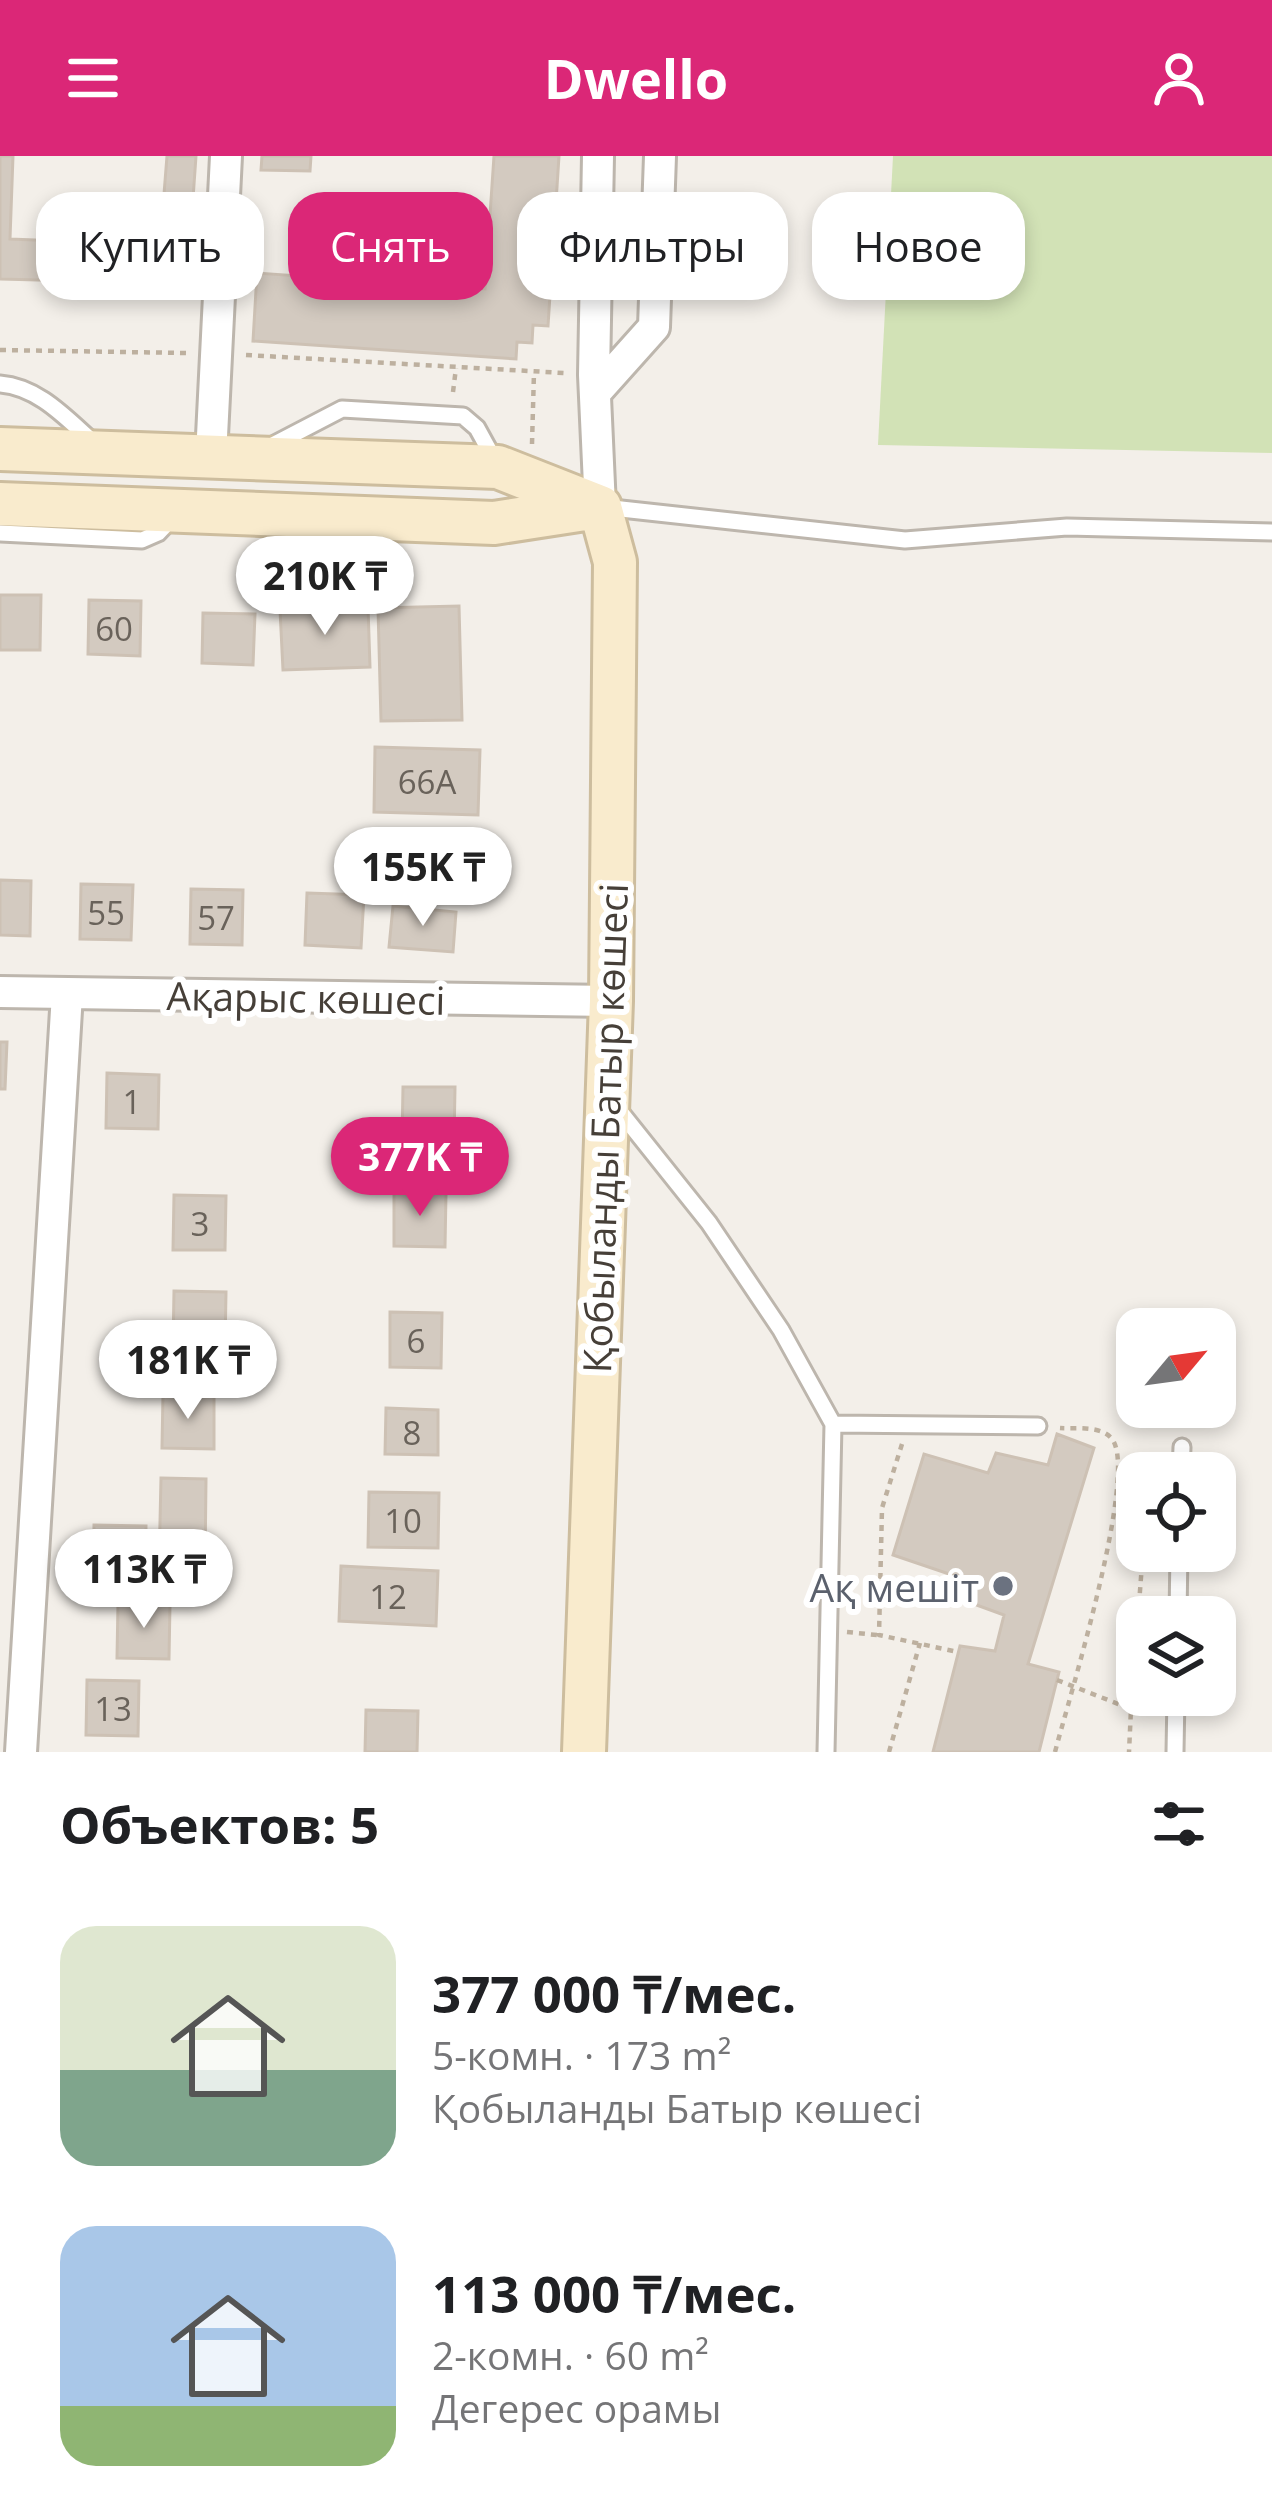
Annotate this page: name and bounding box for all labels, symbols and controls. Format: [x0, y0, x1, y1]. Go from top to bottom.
text: Dwello [544, 41, 728, 115]
icon: menu [60, 45, 126, 111]
icon: person [1146, 45, 1212, 111]
chip: Купить [36, 192, 264, 300]
chip: Снять [288, 192, 493, 300]
chip: Фильтры [517, 192, 788, 300]
chip: Новое [812, 192, 1025, 300]
pin: 210K ₸ [227, 536, 423, 638]
text: 210K ₸ [263, 548, 387, 601]
house number: 60 [95, 606, 133, 651]
house number: 66А [398, 759, 456, 804]
pin: 155K ₸ [325, 827, 521, 929]
text: 155K ₸ [361, 839, 485, 892]
street label: Қобыланды Батыр көшесі [569, 882, 639, 1374]
house number: 55 [87, 890, 125, 935]
house number: 57 [197, 895, 235, 940]
street label: Ақарыс көшесі [166, 968, 446, 1026]
house number: 1 [123, 1079, 141, 1124]
pin: 377K ₸ [322, 1117, 518, 1219]
text: 377K ₸ [358, 1129, 482, 1182]
house number: 3 [191, 1201, 209, 1246]
north arrow [1116, 1308, 1236, 1428]
map controls [1116, 1308, 1236, 1716]
house number: 6 [407, 1318, 425, 1363]
pin: 181K ₸ [90, 1320, 286, 1422]
text: 181K ₸ [126, 1332, 250, 1385]
house number: 8 [403, 1410, 421, 1455]
button: locate [1116, 1452, 1236, 1572]
house number: 10 [384, 1498, 422, 1543]
pin: 113K ₸ [46, 1529, 242, 1631]
text: 113K ₸ [82, 1541, 206, 1594]
place label: Ақ мешіт [810, 1560, 979, 1613]
marker: Ақ мешіт [990, 1573, 1016, 1599]
house number: 12 [369, 1574, 407, 1619]
button: layers [1116, 1596, 1236, 1716]
house number: 13 [94, 1686, 132, 1731]
text: Объектов: 5 [60, 1789, 379, 1859]
icon: filters [1146, 1791, 1212, 1857]
text: 377 000 ₸/мес. [432, 1958, 796, 2028]
icon: home [156, 1974, 300, 2118]
text: 5-комн. · 173 m² [432, 2028, 731, 2081]
text: Қобыланды Батыр көшесі [432, 2081, 922, 2134]
text: 113 000 ₸/мес. [432, 2258, 796, 2328]
icon: home [156, 2274, 300, 2418]
text: 2-комн. · 60 m² [432, 2328, 709, 2381]
text: Дегерес орамы [432, 2381, 721, 2434]

